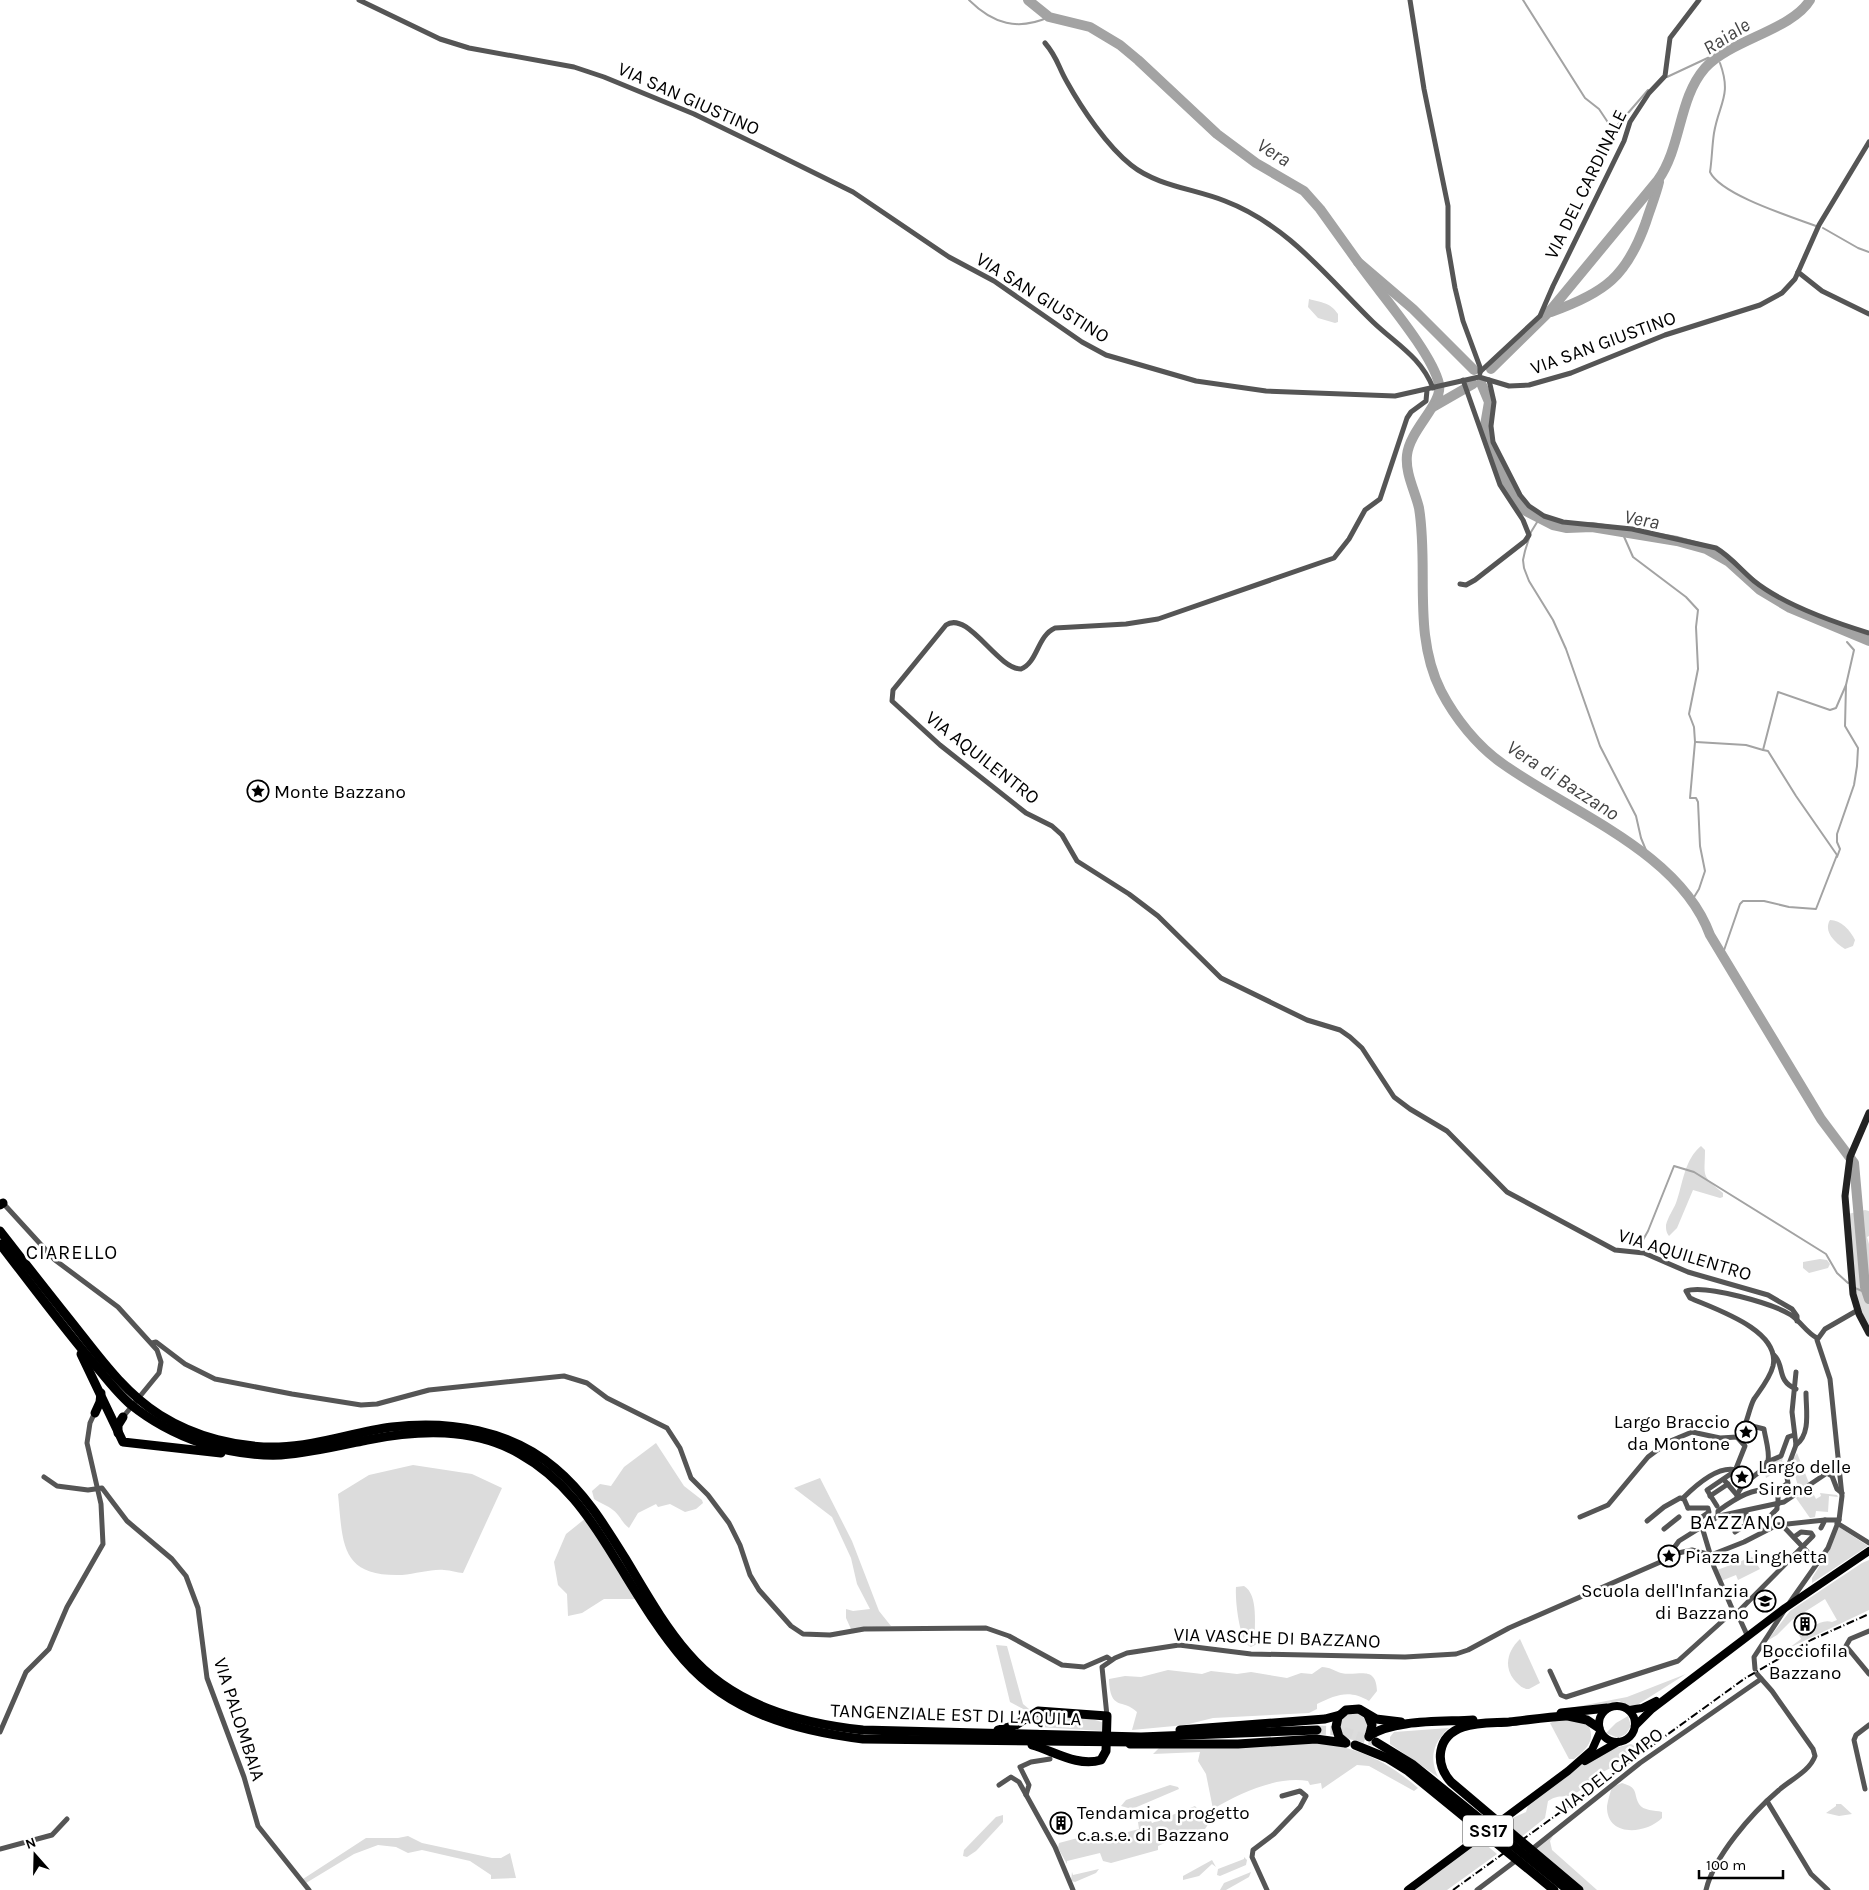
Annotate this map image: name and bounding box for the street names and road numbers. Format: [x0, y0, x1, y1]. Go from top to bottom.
street label: VIA SAN GIUSTINO [614, 58, 763, 140]
street label: VIA DEL CARDINALE [1540, 106, 1632, 263]
street label: VIA SAN GIUSTINO [972, 248, 1113, 348]
street label: VIA SAN GIUSTINO [1528, 306, 1679, 379]
street label: VIA AQUILENTRO [921, 707, 1044, 809]
street label: VIA AQUILENTRO [1615, 1224, 1754, 1286]
street label: VIA VASCHE DI BAZZANO [1173, 1623, 1381, 1653]
street label: VIA PALOMBAIA [209, 1655, 269, 1784]
street label: TANGENZIALE EST DI L'AQUILA [830, 1700, 1082, 1730]
street label: VIA DEL CAMPO [1552, 1723, 1667, 1820]
road number: SS17 [1463, 1815, 1513, 1846]

